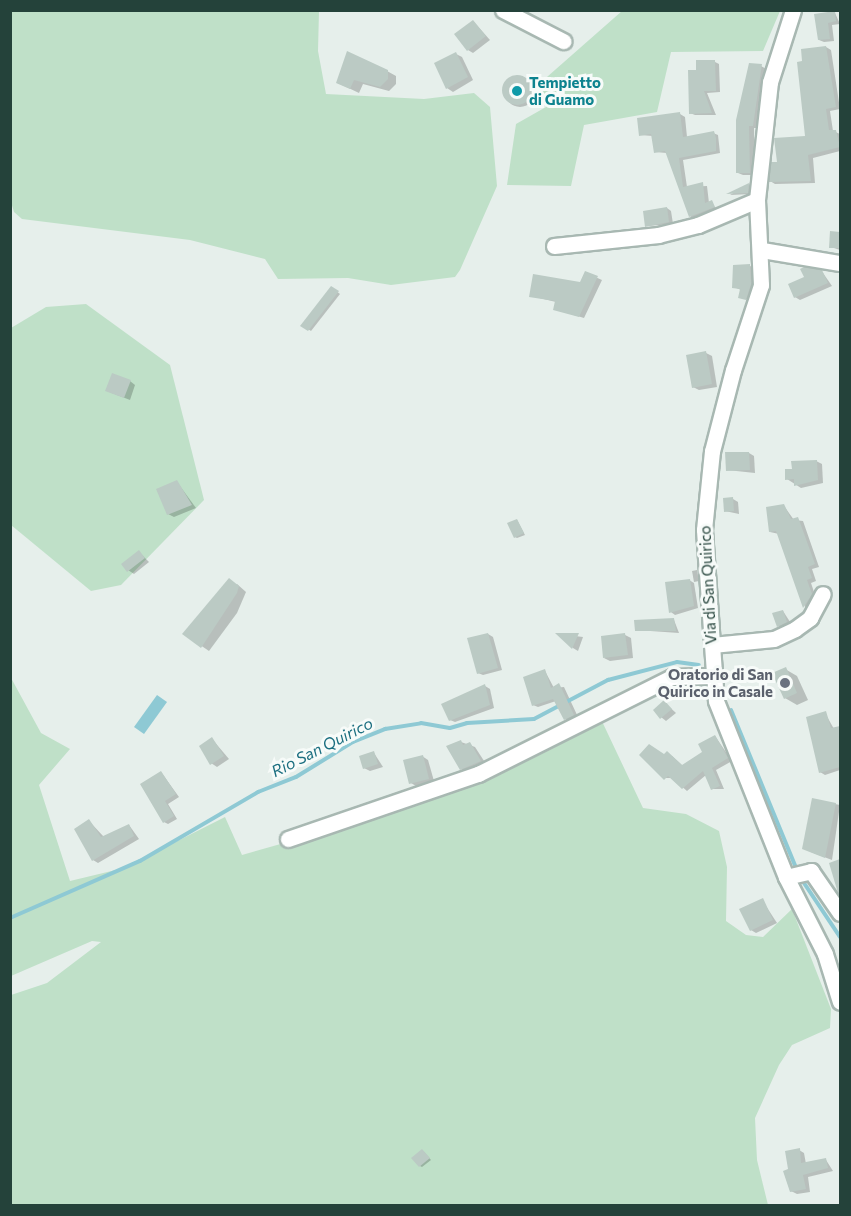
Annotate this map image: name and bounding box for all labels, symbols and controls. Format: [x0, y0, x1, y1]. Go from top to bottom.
place label: Tempietto di Guamo [529, 73, 601, 108]
marker: Tempietto di Guamo [510, 84, 524, 98]
street label: Via di San Quirico [696, 525, 720, 645]
place label: Oratorio di San Quirico in Casale [658, 665, 773, 700]
marker: Oratorio di San Quirico in Casale [778, 676, 792, 690]
water label: Rio San Quirico [268, 713, 376, 781]

